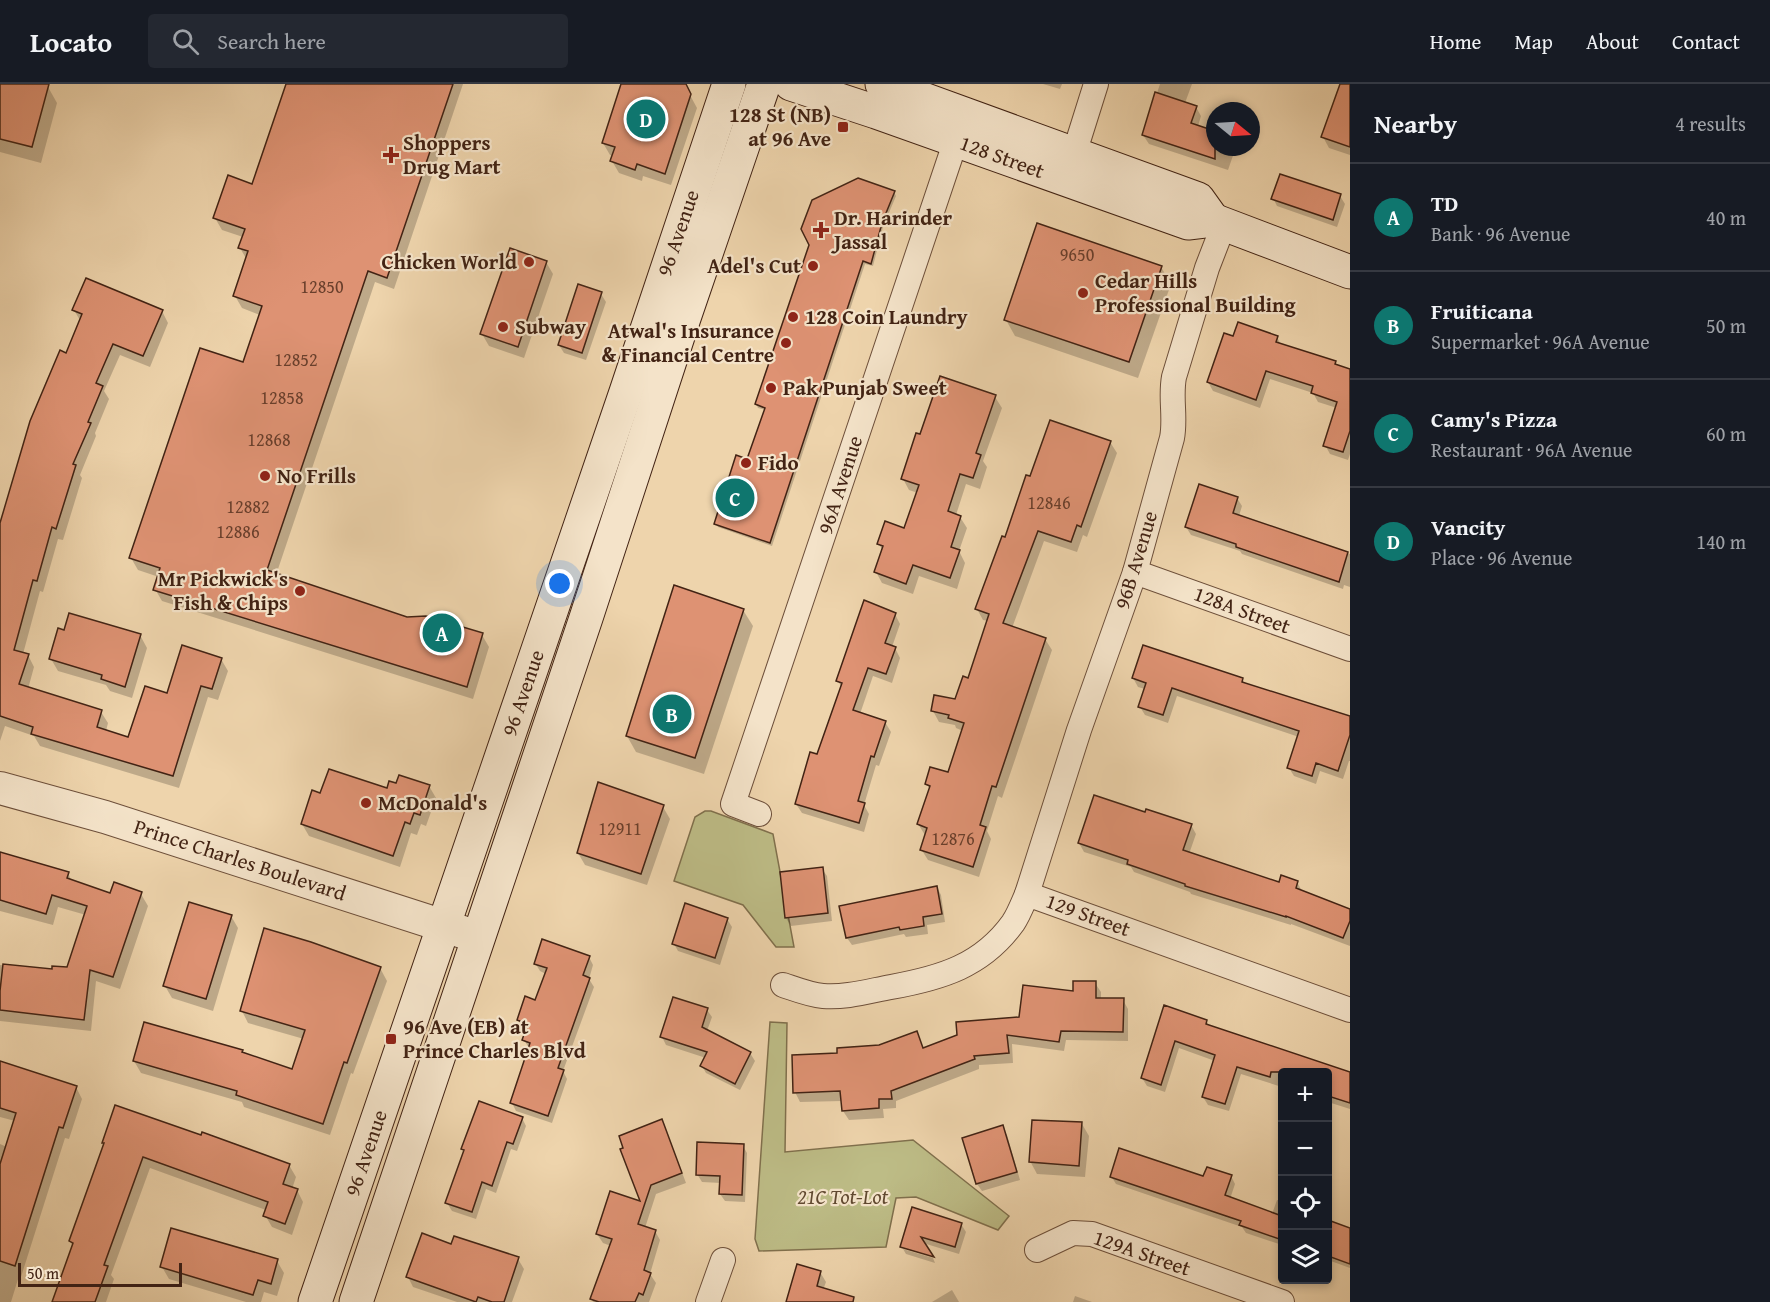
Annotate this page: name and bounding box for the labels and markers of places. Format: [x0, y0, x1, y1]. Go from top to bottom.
pin: D [626, 96, 666, 141]
place label: 128 St (NB) at 96 Ave [729, 99, 831, 154]
marker: 128 St (NB) at 96 Ave [836, 120, 850, 134]
place label: Shoppers Drug Mart [403, 127, 501, 182]
marker: Shoppers Drug Mart [384, 148, 398, 162]
place label: Dr. Harinder Jassal [831, 202, 953, 257]
marker: Dr. Harinder Jassal [812, 221, 830, 239]
place label: Chicken World [382, 246, 517, 277]
place label: Adel's Cut [707, 250, 801, 281]
marker: Chicken World [522, 255, 536, 269]
marker: Adel's Cut [806, 259, 820, 273]
place label: Cedar Hills Professional Building [1095, 265, 1296, 320]
marker: Cedar Hills Professional Building [1076, 286, 1090, 300]
place label: 128 Coin Laundry [805, 301, 968, 332]
marker: 128 Coin Laundry [786, 310, 800, 324]
place label: Subway [515, 311, 586, 342]
place label: Atwal's Insurance & Financial Centre [601, 315, 774, 370]
marker: Subway [496, 320, 510, 334]
marker: Atwal's Insurance & Financial Centre [779, 336, 793, 350]
place label: Pak Punjab Sweet [783, 372, 947, 403]
marker: Pak Punjab Sweet [764, 381, 778, 395]
place label: Fido [758, 447, 799, 478]
marker: Fido [739, 456, 753, 470]
place label: No Frills [277, 460, 356, 491]
marker: No Frills [258, 469, 272, 483]
pin: C [716, 476, 754, 520]
place label: Mr Pickwick's Fish & Chips [158, 563, 288, 618]
marker: Mr Pickwick's Fish & Chips [293, 584, 307, 598]
pin: A [422, 610, 462, 656]
pin: B [652, 692, 692, 736]
place label: McDonald's [378, 787, 487, 818]
marker: McDonald's [359, 796, 373, 810]
place label: 96 Ave (EB) at Prince Charles Blvd [403, 1011, 586, 1066]
marker: 96 Ave (EB) at Prince Charles Blvd [384, 1032, 398, 1046]

